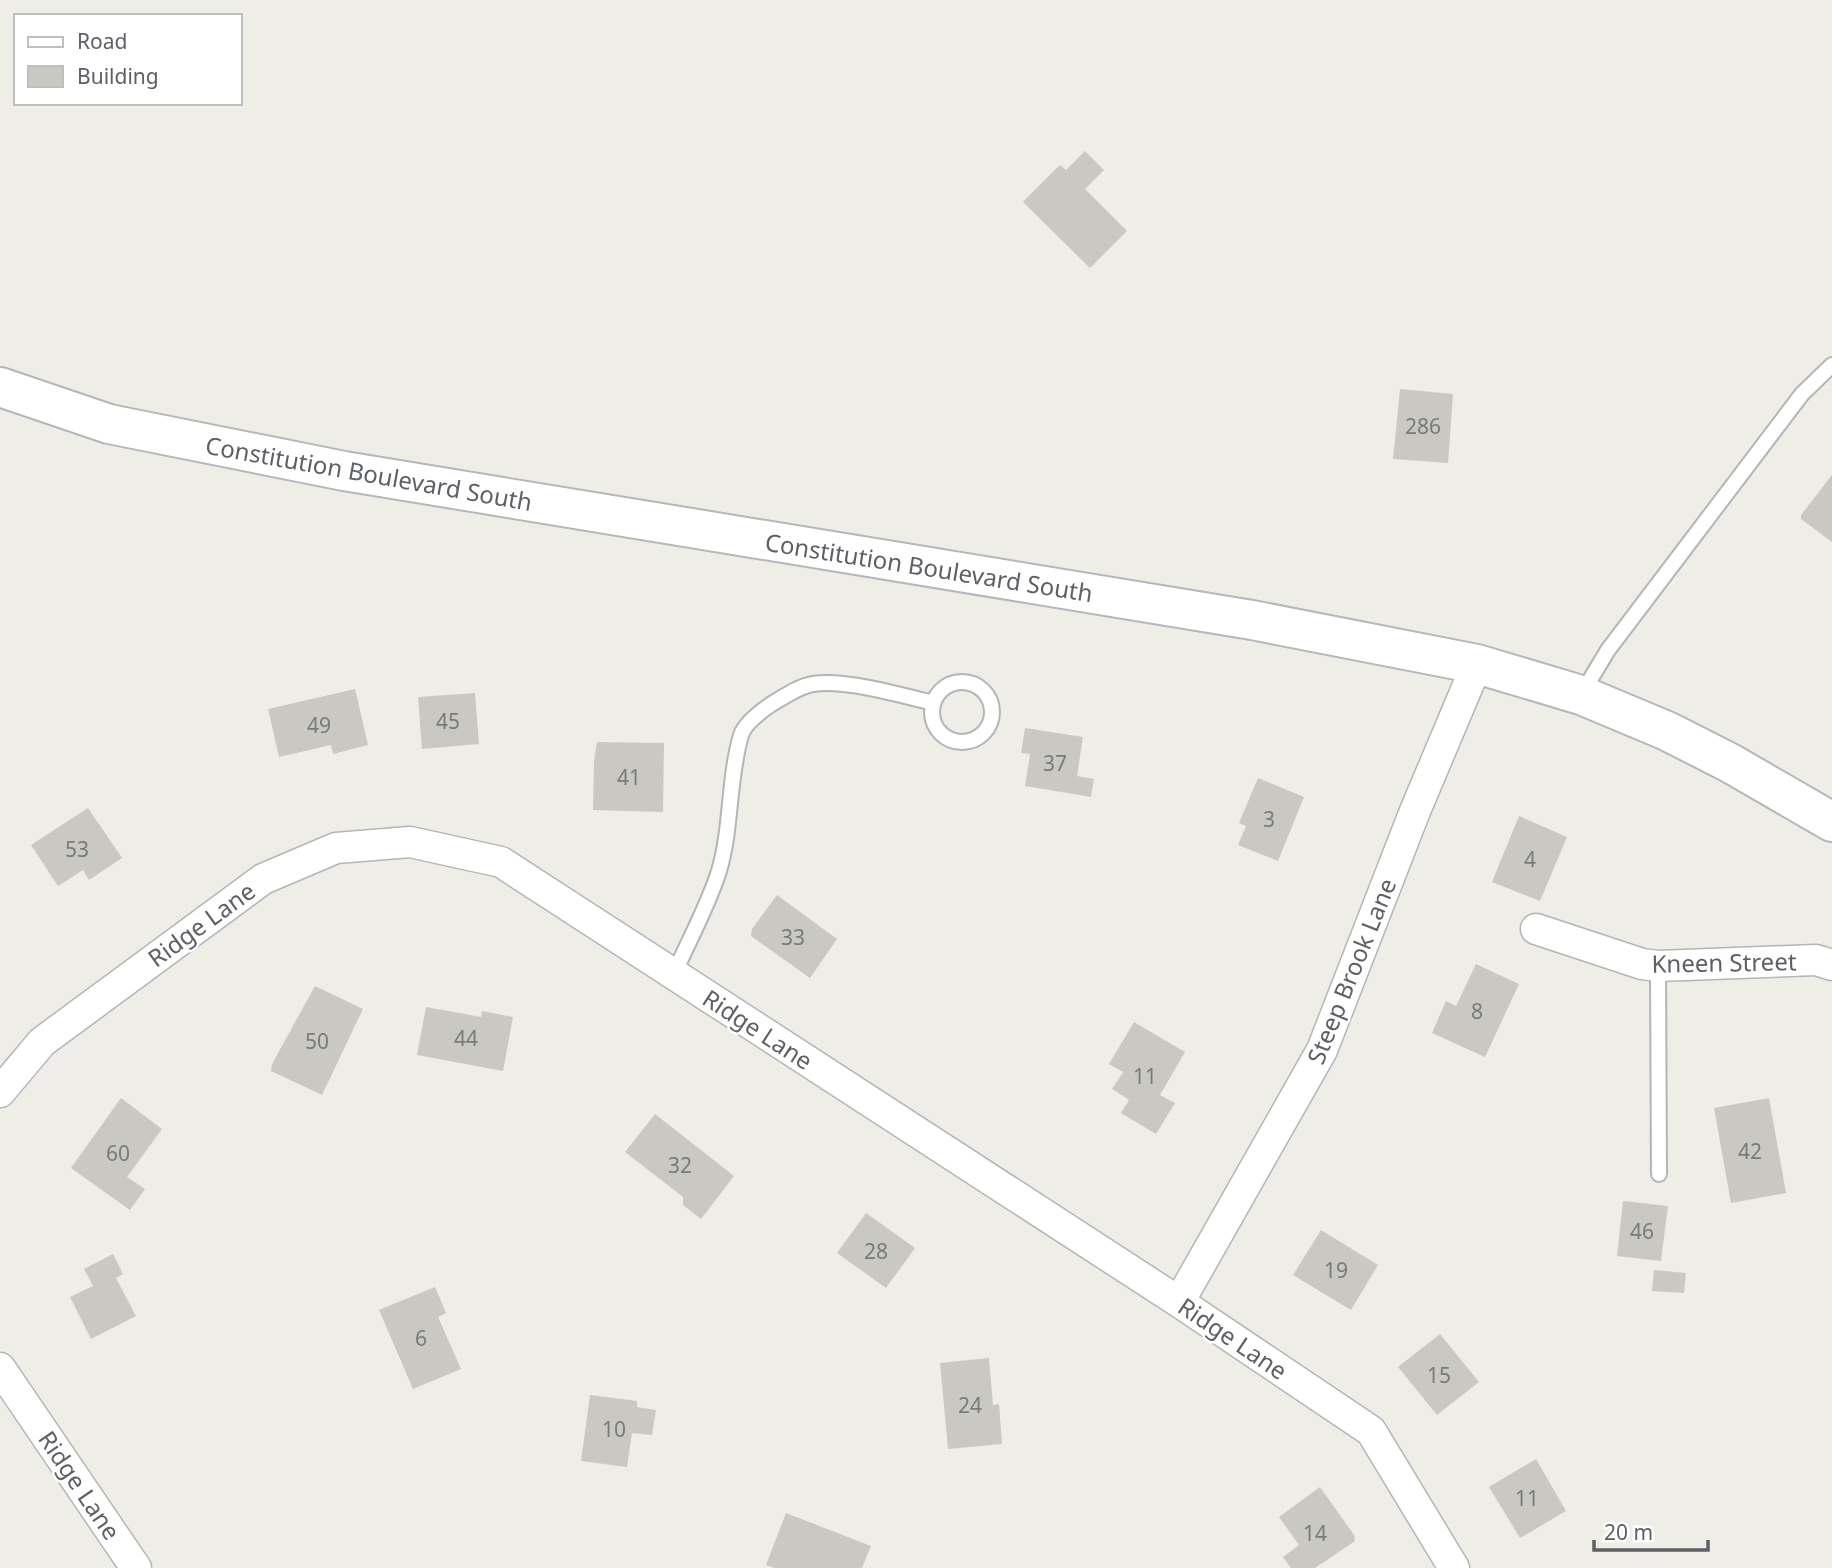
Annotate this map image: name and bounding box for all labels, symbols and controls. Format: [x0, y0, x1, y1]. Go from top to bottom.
legend [14, 14, 242, 105]
text: Road [77, 27, 127, 55]
text: Building [77, 62, 159, 90]
house number: 286 [1405, 412, 1441, 440]
street label: Constitution Boulevard South [203, 428, 535, 518]
street label: Constitution Boulevard South [763, 525, 1095, 609]
house number: 45 [436, 707, 460, 735]
house number: 49 [307, 711, 331, 739]
house number: 37 [1043, 749, 1067, 777]
house number: 41 [617, 763, 641, 791]
house number: 3 [1263, 805, 1275, 833]
house number: 53 [65, 835, 89, 863]
house number: 4 [1524, 845, 1536, 873]
street label: Steep Brook Lane [1299, 873, 1403, 1069]
street label: Ridge Lane [141, 874, 261, 974]
house number: 33 [781, 923, 805, 951]
street label: Kneen Street [1651, 944, 1797, 980]
street label: Ridge Lane [697, 981, 819, 1077]
house number: 8 [1471, 997, 1483, 1025]
house number: 44 [454, 1024, 478, 1052]
house number: 50 [305, 1027, 329, 1055]
house number: 11 [1133, 1062, 1157, 1090]
house number: 42 [1738, 1137, 1762, 1165]
house number: 60 [106, 1139, 130, 1167]
house number: 32 [668, 1151, 692, 1179]
house number: 46 [1630, 1217, 1654, 1245]
house number: 28 [864, 1237, 888, 1265]
house number: 19 [1324, 1256, 1348, 1284]
street label: Ridge Lane [1172, 1289, 1294, 1387]
house number: 6 [415, 1324, 427, 1352]
house number: 15 [1427, 1361, 1451, 1389]
house number: 24 [958, 1391, 982, 1419]
house number: 10 [602, 1415, 626, 1443]
street label: Ridge Lane [31, 1424, 129, 1546]
house number: 11 [1515, 1484, 1539, 1512]
scale bar [1594, 1508, 1708, 1552]
text: 20 m [1604, 1518, 1653, 1546]
house number: 14 [1303, 1519, 1327, 1547]

